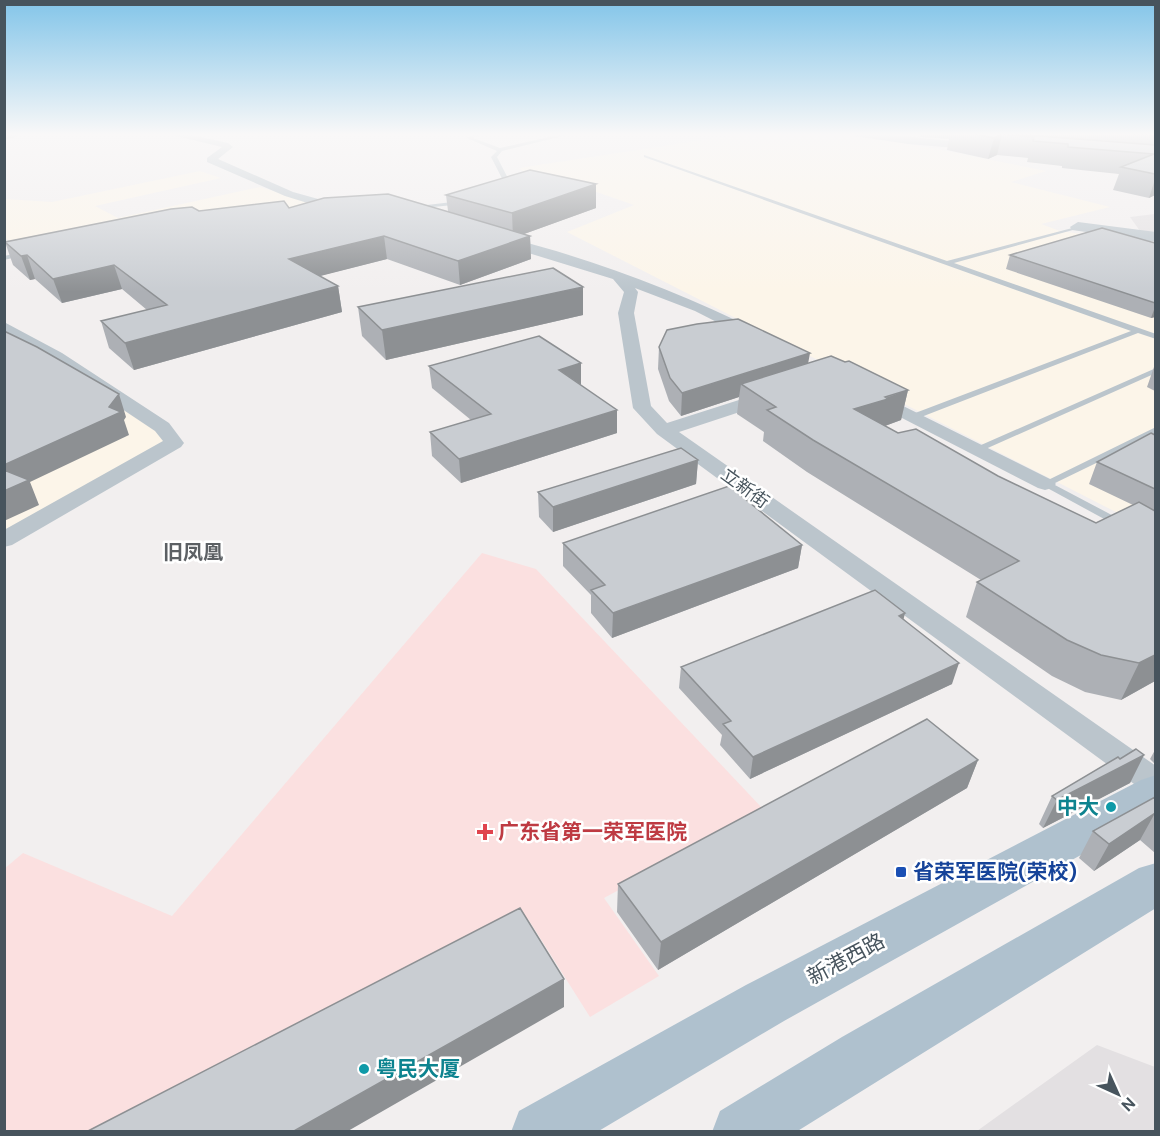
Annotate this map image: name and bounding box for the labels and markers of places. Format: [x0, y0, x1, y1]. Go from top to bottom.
place label: 中大 [1057, 793, 1099, 821]
marker: 中大 [1104, 800, 1118, 814]
place label: 广东省第一荣军医院 [498, 818, 687, 846]
marker: 广东省第一荣军医院 [476, 823, 494, 841]
place label: 省荣军医院(荣校) [913, 858, 1077, 886]
marker: 省荣军医院(荣校) [894, 865, 908, 879]
place label: 粤民大厦 [376, 1055, 460, 1083]
marker: 粤民大厦 [357, 1062, 371, 1076]

